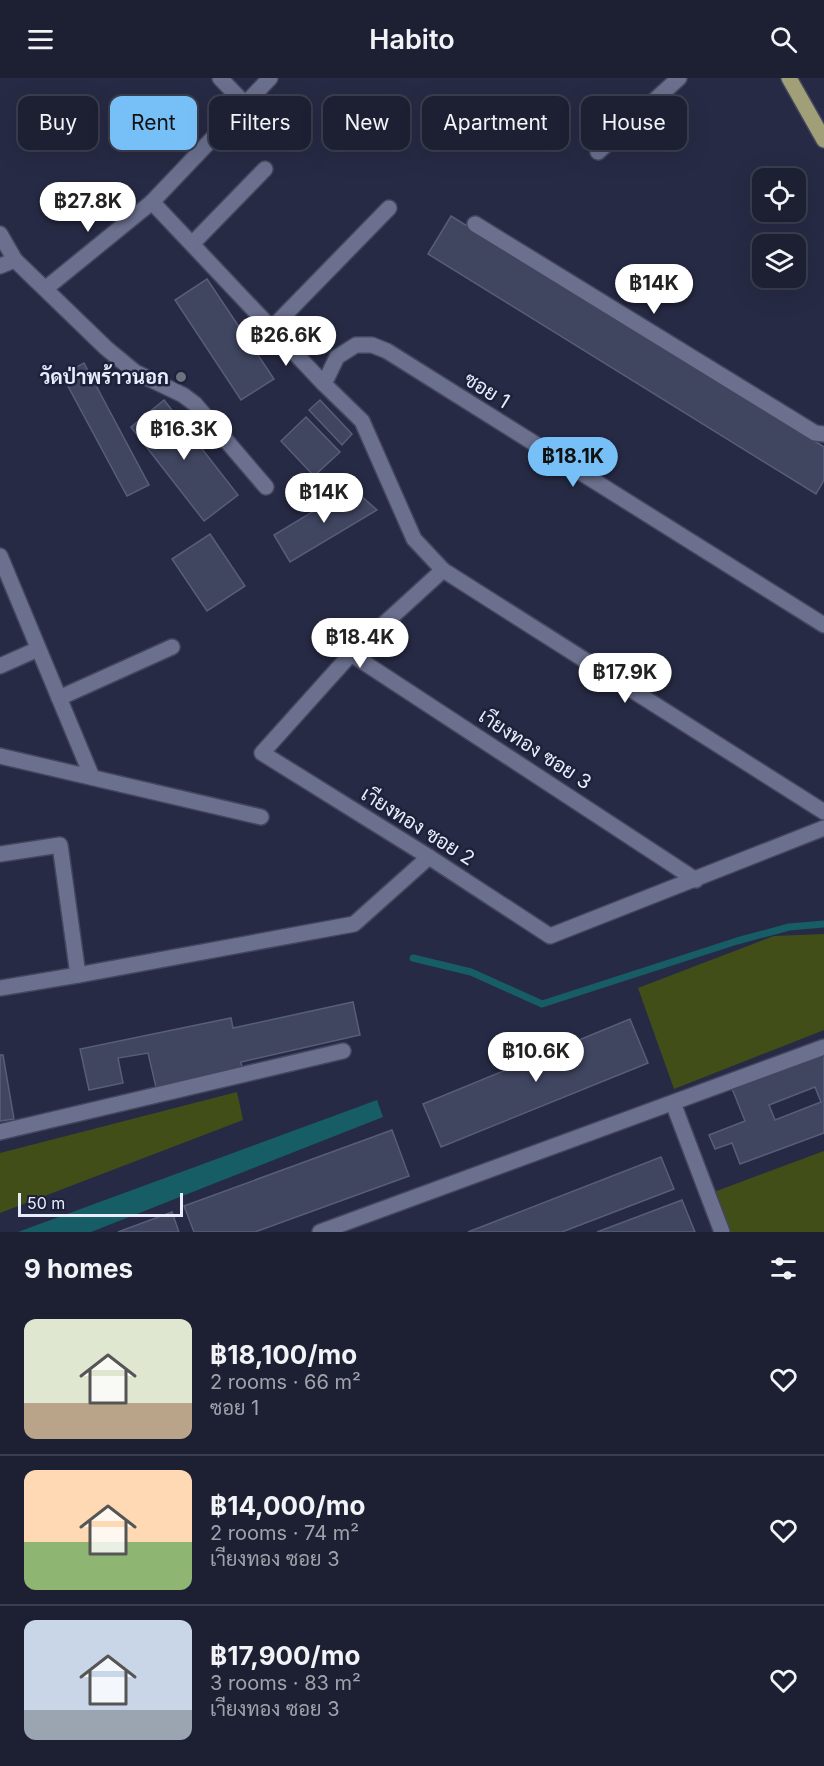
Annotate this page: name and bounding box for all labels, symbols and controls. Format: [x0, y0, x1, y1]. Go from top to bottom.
icon: menu [24, 23, 57, 56]
text: Habito [369, 23, 455, 56]
icon: search [767, 23, 800, 56]
chip: Buy [18, 96, 98, 150]
chip: Rent [110, 96, 197, 150]
chip: Filters [209, 96, 311, 150]
chip: New [323, 96, 410, 150]
chip: Apartment [422, 96, 569, 150]
chip: House [581, 96, 687, 150]
map controls [752, 168, 806, 288]
button: locate [752, 168, 806, 222]
pin: ฿27.8K [39, 182, 137, 233]
text: ฿27.8K [54, 189, 122, 213]
button: layers [752, 234, 806, 288]
pin: ฿14K [618, 264, 690, 315]
text: ฿14K [629, 271, 679, 295]
pin: ฿26.6K [237, 316, 335, 367]
text: ฿26.6K [250, 323, 322, 347]
place label: วัดป่าพร้าวนอก [40, 364, 169, 389]
street label: ซอย 1 [460, 367, 514, 413]
marker: วัดป่าพร้าวนอก [174, 370, 188, 384]
pin: ฿16.3K [135, 410, 233, 461]
text: ฿16.3K [150, 417, 218, 441]
pin: ฿18.1K [524, 437, 622, 488]
text: ฿18.1K [542, 444, 604, 468]
pin: ฿14K [288, 473, 360, 524]
text: ฿14K [299, 480, 349, 504]
pin: ฿18.4K [311, 618, 409, 669]
text: ฿18.4K [325, 625, 395, 649]
pin: ฿17.9K [576, 653, 674, 704]
text: ฿17.9K [593, 660, 657, 684]
street label: เาียงทอง ซอย 3 [474, 703, 596, 794]
street label: เาียงทอง ซอย 2 [357, 781, 480, 870]
pin: ฿10.6K [487, 1032, 585, 1083]
text: ฿10.6K [502, 1039, 570, 1063]
scale bar [18, 1190, 183, 1218]
text: 50 m [27, 1193, 65, 1213]
icon: filters [767, 1252, 800, 1285]
text: 9 homes [24, 1253, 133, 1284]
text: ฿18,100/mo [210, 1339, 357, 1370]
icon: home [72, 1343, 144, 1415]
icon: heart [767, 1363, 800, 1396]
text: 2 rooms · 66 m² [210, 1370, 361, 1394]
text: ซอย 1 [210, 1396, 259, 1420]
text: ฿14,000/mo [210, 1490, 365, 1521]
icon: home [72, 1494, 144, 1566]
icon: heart [767, 1514, 800, 1547]
text: 2 rooms · 74 m² [210, 1521, 359, 1545]
text: เาียงทอง ซอย 3 [210, 1547, 339, 1571]
text: ฿17,900/mo [210, 1640, 360, 1671]
icon: home [72, 1644, 144, 1716]
icon: heart [767, 1664, 800, 1697]
text: 3 rooms · 83 m² [210, 1671, 361, 1695]
text: เาียงทอง ซอย 3 [210, 1697, 339, 1721]

